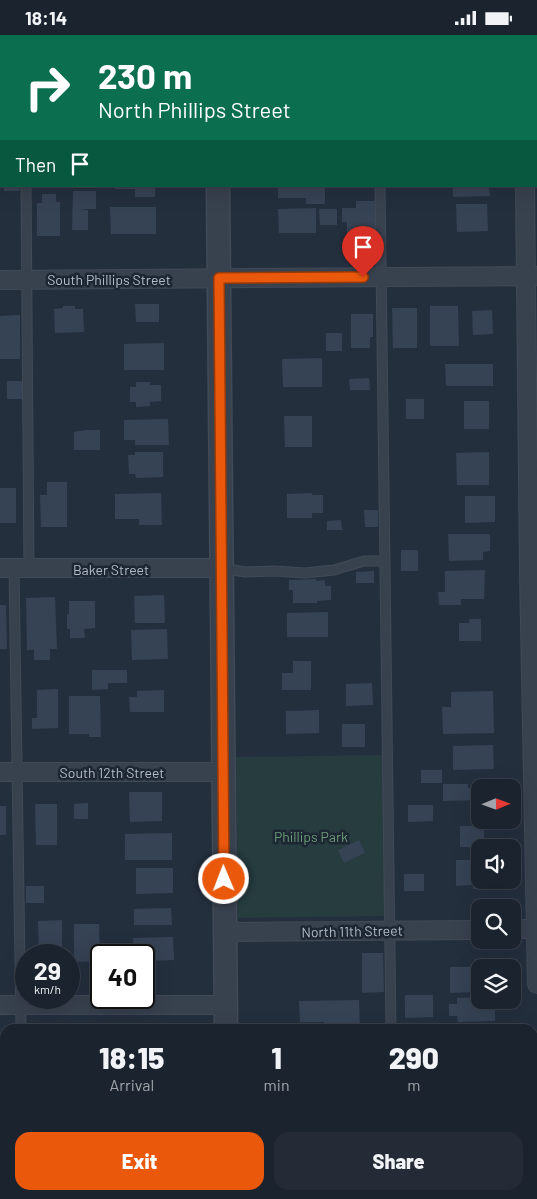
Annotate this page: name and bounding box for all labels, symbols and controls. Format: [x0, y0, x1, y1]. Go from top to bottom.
text: 18:14 [25, 6, 67, 29]
text: 230 m [98, 54, 192, 96]
icon: right [15, 55, 80, 120]
text: North Phillips Street [98, 96, 291, 122]
icon: arrive [66, 150, 94, 178]
text: Then [15, 153, 56, 176]
pin [342, 226, 384, 277]
icon: arrive [349, 233, 377, 261]
street label: South Phillips Street [47, 271, 171, 288]
street label: Baker Street [73, 561, 149, 578]
street label: South 12th Street [60, 764, 164, 781]
north arrow [471, 779, 521, 829]
map controls [471, 779, 521, 1009]
park label: Phillips Park [274, 828, 348, 845]
button: sound [471, 839, 521, 889]
position arrow [197, 852, 249, 904]
button: search [471, 899, 521, 949]
street label: North 11th Street [301, 922, 403, 940]
speed limit sign: 40 [90, 944, 155, 1009]
text: 29 [34, 955, 61, 985]
button: layers [471, 959, 521, 1009]
text: km/h [34, 982, 61, 996]
text: 18:15 [99, 1039, 164, 1075]
text: 1 [271, 1039, 282, 1075]
text: 290 [389, 1039, 439, 1075]
text: Arrival [109, 1075, 154, 1094]
text: min [264, 1075, 290, 1094]
text: m [407, 1075, 420, 1094]
button: Exit [15, 1132, 264, 1190]
button: Share [274, 1132, 523, 1190]

